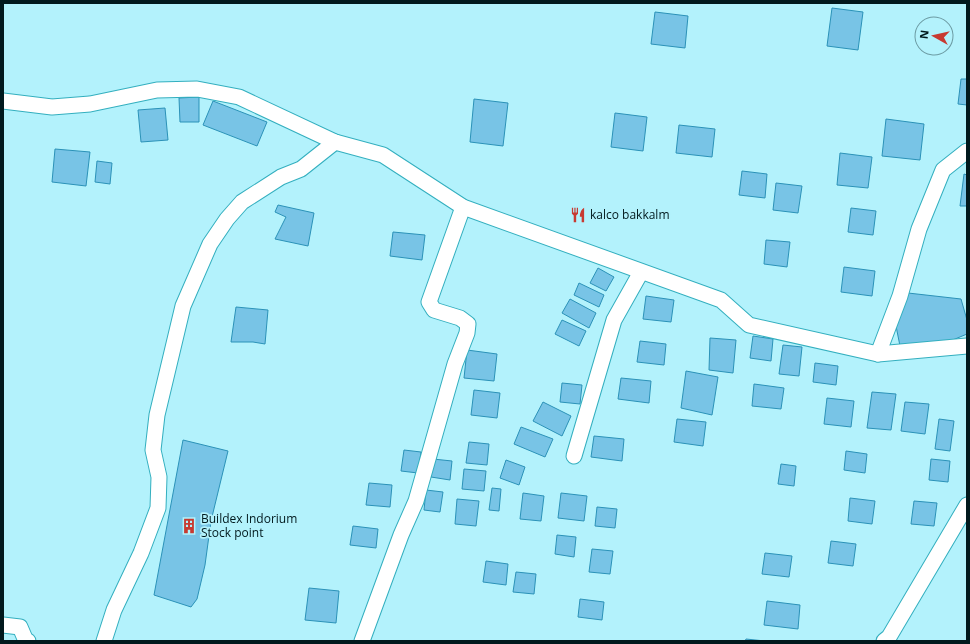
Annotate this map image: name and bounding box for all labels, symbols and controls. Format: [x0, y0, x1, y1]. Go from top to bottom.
north arrow [914, 16, 954, 56]
text: N [916, 29, 932, 40]
restaurant icon: kalco bakkalm [569, 206, 587, 224]
place label: kalco bakkalm [590, 206, 670, 223]
place label: Buildex Indorium Stock point [201, 510, 297, 541]
building icon: Buildex Indorium Stock point [180, 517, 198, 535]

